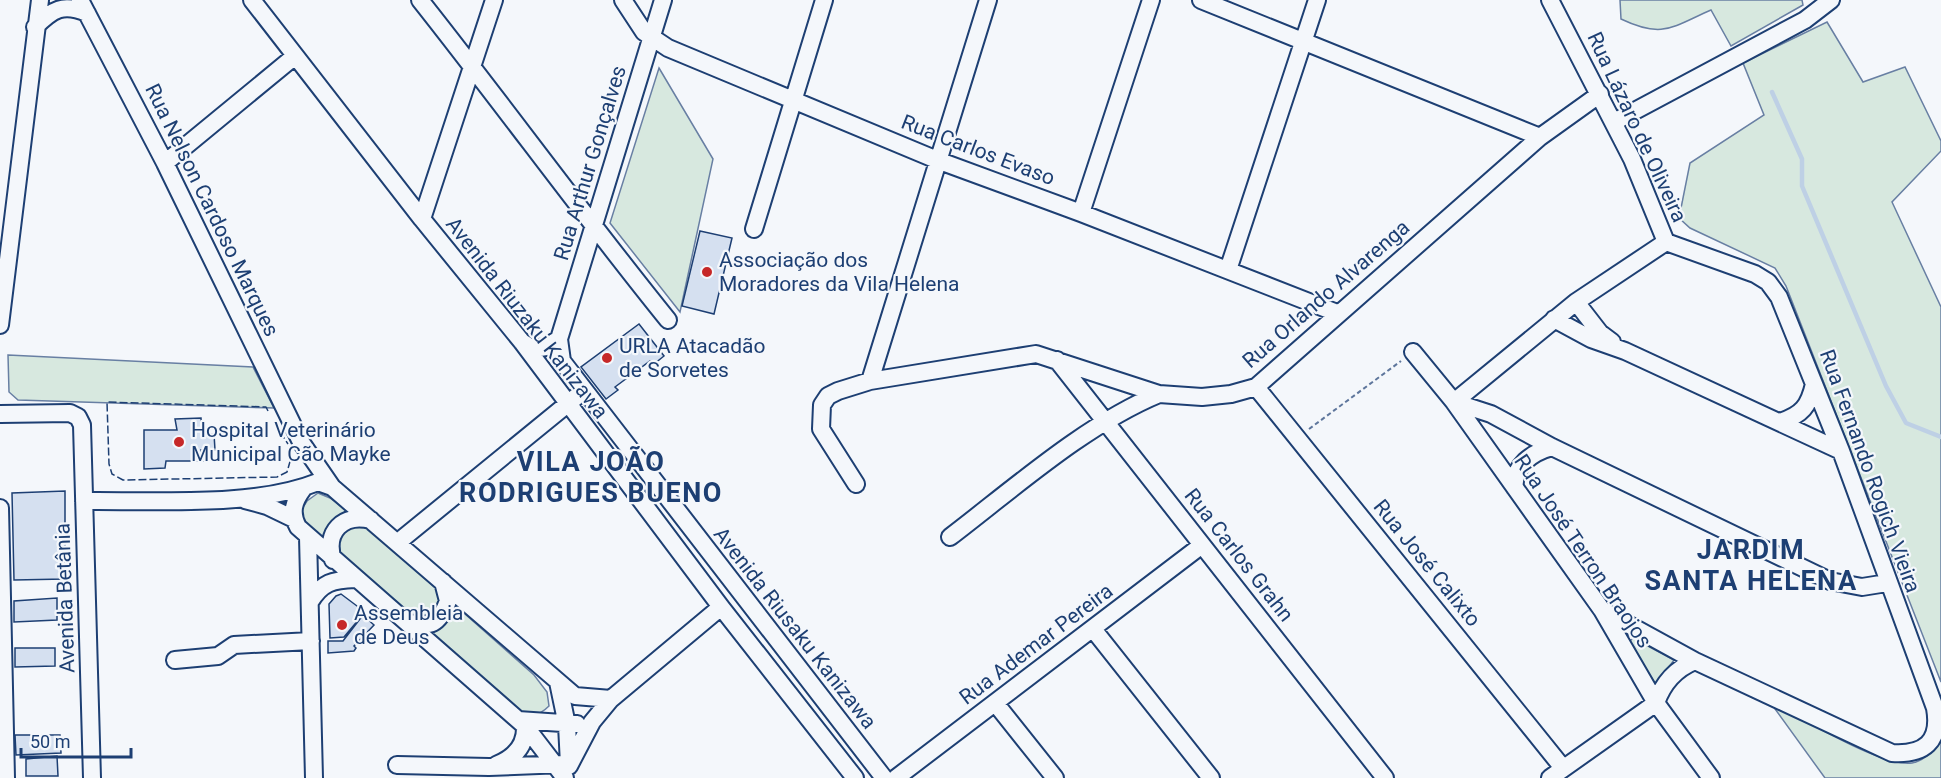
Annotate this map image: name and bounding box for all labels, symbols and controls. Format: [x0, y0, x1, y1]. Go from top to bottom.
street label: Rua Lázaro de Oliveira [1582, 28, 1692, 226]
street label: Rua Arthur Gonçalves [549, 63, 631, 263]
street label: Rua Nelson Cardoso Marques [140, 80, 284, 340]
street label: Rua Carlos Evaso [898, 110, 1058, 190]
street label: Avenida Riuzaku Kanizawa [441, 213, 613, 423]
street label: Rua Orlando Alvarenga [1238, 215, 1414, 373]
place label: Associação dos Moradores da Vila Helena [719, 248, 959, 296]
marker: Associação dos Moradores da Vila Helena [700, 265, 714, 279]
place label: URLA Atacadão de Sorvetes [619, 334, 765, 382]
street label: Rua Fernando Rogich Vieira [1815, 346, 1925, 596]
marker: URLA Atacadão de Sorvetes [600, 351, 614, 365]
place label: Hospital Veterinário Municipal Cão Mayke [191, 418, 391, 466]
marker: Hospital Veterinário Municipal Cão Mayke [172, 435, 186, 449]
district label: VILA JOÃO RODRIGUES BUENO [459, 446, 723, 509]
street label: Rua José Terron Braojos [1509, 450, 1657, 652]
street label: Rua Carlos Grahn [1180, 484, 1298, 626]
street label: Rua José Calixto [1369, 495, 1486, 631]
street label: Avenida Riusaku Kanizawa [709, 522, 881, 734]
street label: Avenida Betânia [50, 523, 80, 673]
district label: JARDIM SANTA HELENA [1644, 534, 1858, 597]
street label: Rua Ademar Pereira [955, 579, 1117, 709]
place label: Assembleia de Deus [354, 601, 464, 649]
marker: Assembleia de Deus [335, 618, 349, 632]
scale bar [21, 721, 130, 759]
text: 50 m [30, 731, 70, 752]

